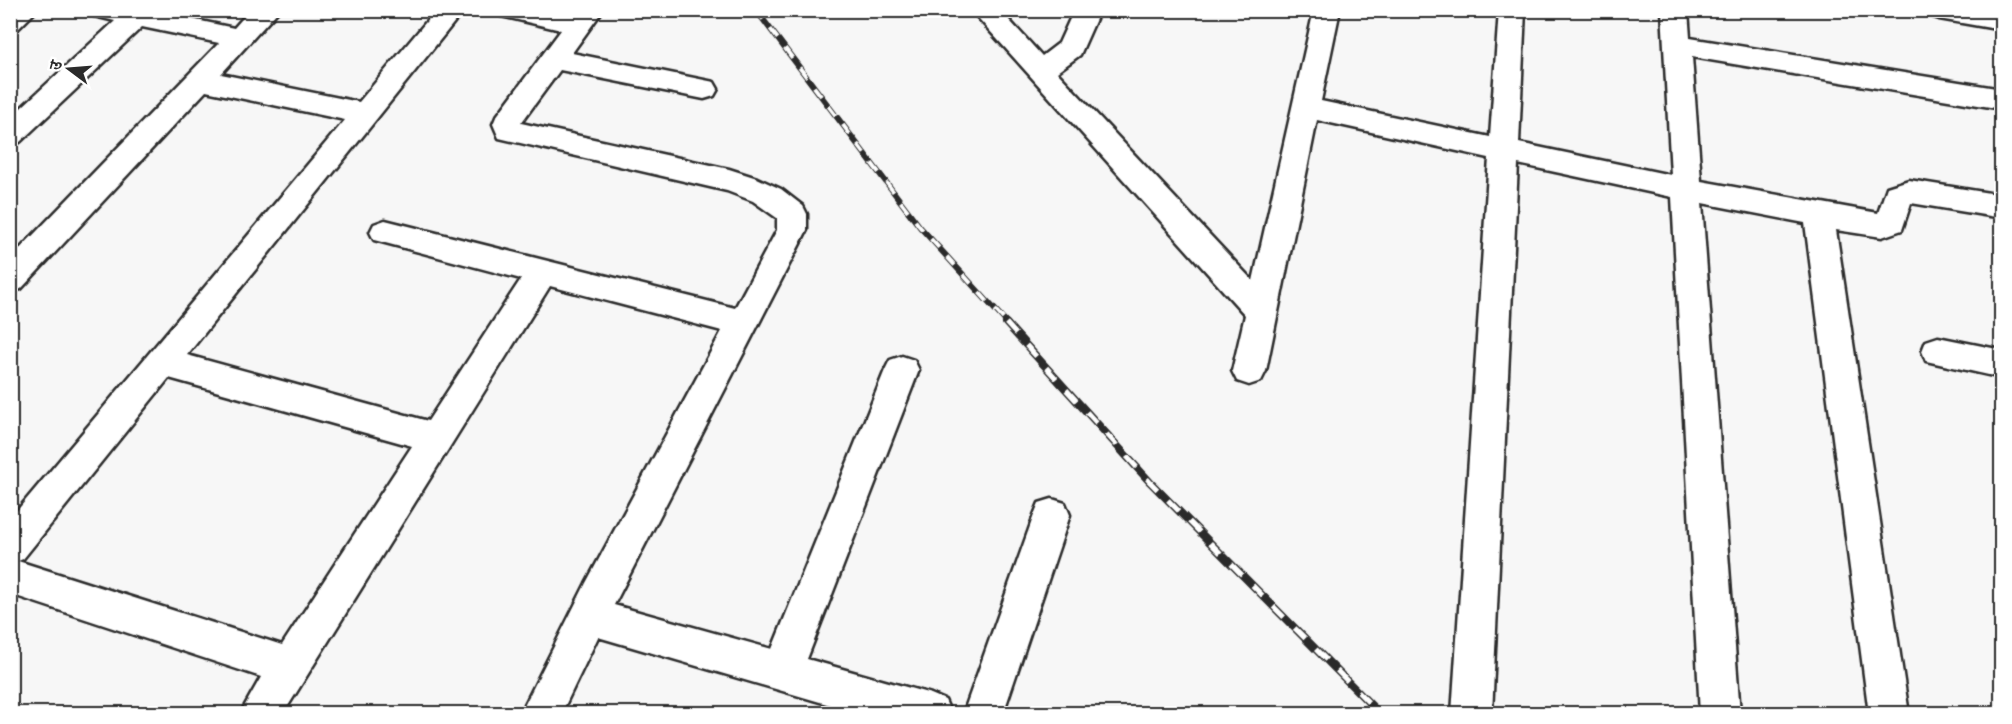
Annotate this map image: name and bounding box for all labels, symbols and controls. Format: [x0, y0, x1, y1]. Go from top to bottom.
north arrow [39, 39, 99, 99]
text: उ [44, 57, 70, 74]

